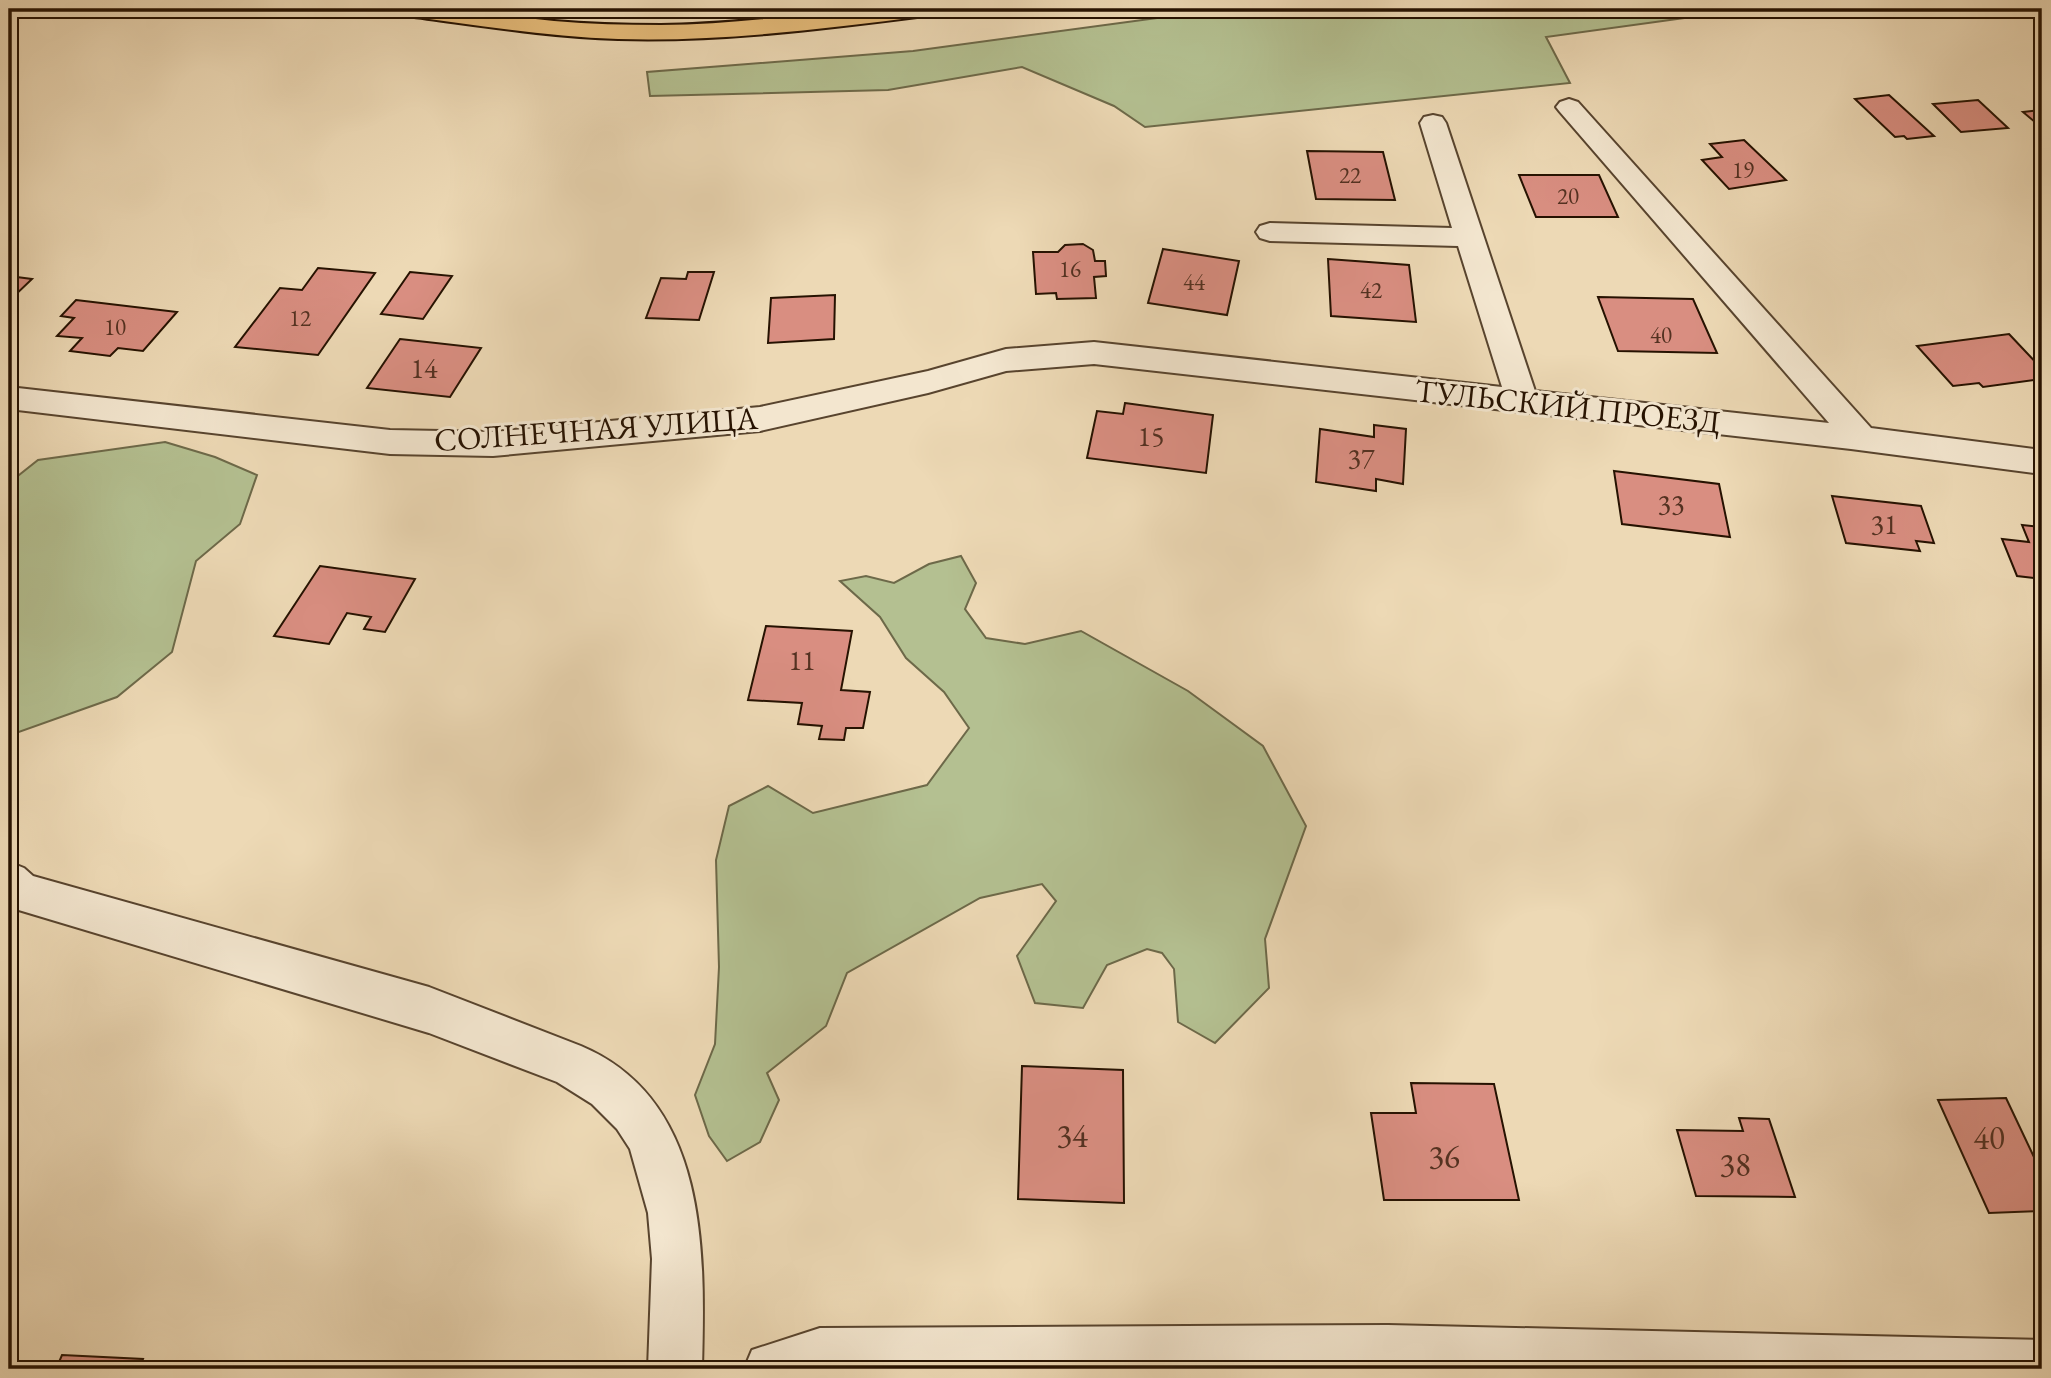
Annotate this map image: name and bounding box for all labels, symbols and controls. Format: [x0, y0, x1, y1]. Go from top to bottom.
house number: 19 [1732, 155, 1754, 185]
house number: 22 [1339, 160, 1361, 190]
house number: 20 [1557, 181, 1579, 211]
house number: 16 [1059, 254, 1081, 284]
house number: 44 [1183, 267, 1206, 297]
house number: 42 [1360, 275, 1382, 305]
house number: 12 [289, 303, 311, 333]
house number: 10 [104, 312, 126, 342]
house number: 40 [1650, 320, 1672, 350]
house number: 14 [411, 350, 438, 386]
street label: ТУЛЬСКИЙ ПРОЕЗД [1413, 369, 1723, 443]
street label: СОЛНЕЧНАЯ УЛИЦА [433, 397, 760, 461]
house number: 15 [1138, 418, 1164, 454]
house number: 37 [1348, 440, 1375, 476]
house number: 33 [1658, 486, 1684, 522]
house number: 31 [1871, 506, 1897, 542]
house number: 11 [789, 642, 815, 678]
house number: 34 [1056, 1114, 1088, 1157]
house number: 40 [1973, 1116, 2005, 1159]
house number: 36 [1428, 1135, 1460, 1178]
house number: 38 [1719, 1143, 1751, 1186]

